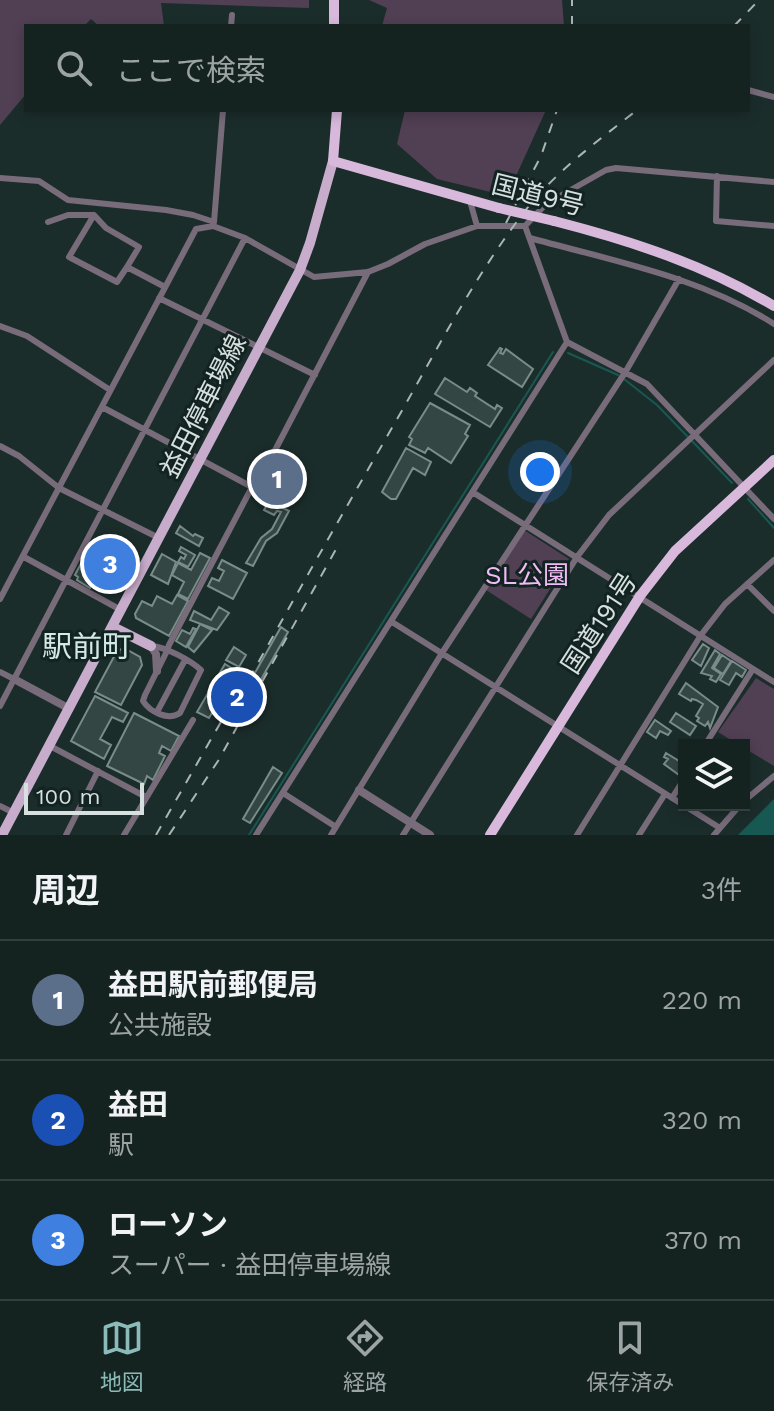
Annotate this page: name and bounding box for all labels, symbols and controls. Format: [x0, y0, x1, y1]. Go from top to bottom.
search box [24, 24, 750, 112]
icon: search [52, 46, 96, 90]
text: ここで検索 [116, 53, 266, 88]
street label: 国道9号 [489, 169, 587, 221]
street label: 益田停車場線 [154, 330, 252, 482]
pin: 1 [251, 449, 303, 509]
your location [520, 452, 560, 492]
pin: 3 [84, 534, 136, 594]
park label: SL公園 [485, 560, 569, 590]
street label: 国道191号 [555, 567, 643, 679]
district label: 駅前町 [42, 629, 132, 664]
pin: 2 [211, 667, 263, 727]
map controls [678, 739, 750, 811]
button: layers [678, 739, 750, 811]
scale bar [24, 779, 144, 815]
text: 100 m [36, 784, 100, 809]
text: 周辺 [32, 870, 100, 910]
text: 3件 [701, 875, 742, 905]
text: 益田駅前郵便局 [108, 967, 318, 1002]
text: 1 [52, 985, 64, 1015]
text: 220 m [662, 985, 742, 1015]
text: 公共施設 [108, 1010, 212, 1040]
text: 益田 [108, 1087, 168, 1122]
text: 2 [50, 1105, 66, 1135]
text: 320 m [662, 1105, 742, 1135]
text: 駅 [108, 1130, 134, 1160]
text: ローソン [108, 1207, 228, 1242]
text: 3 [50, 1225, 66, 1255]
text: 370 m [664, 1225, 742, 1255]
text: スーパー · 益田停車場線 [108, 1250, 391, 1280]
tab: 地図 [100, 1316, 144, 1396]
tab: 経路 [343, 1316, 387, 1396]
tab: 保存済み [586, 1316, 674, 1396]

